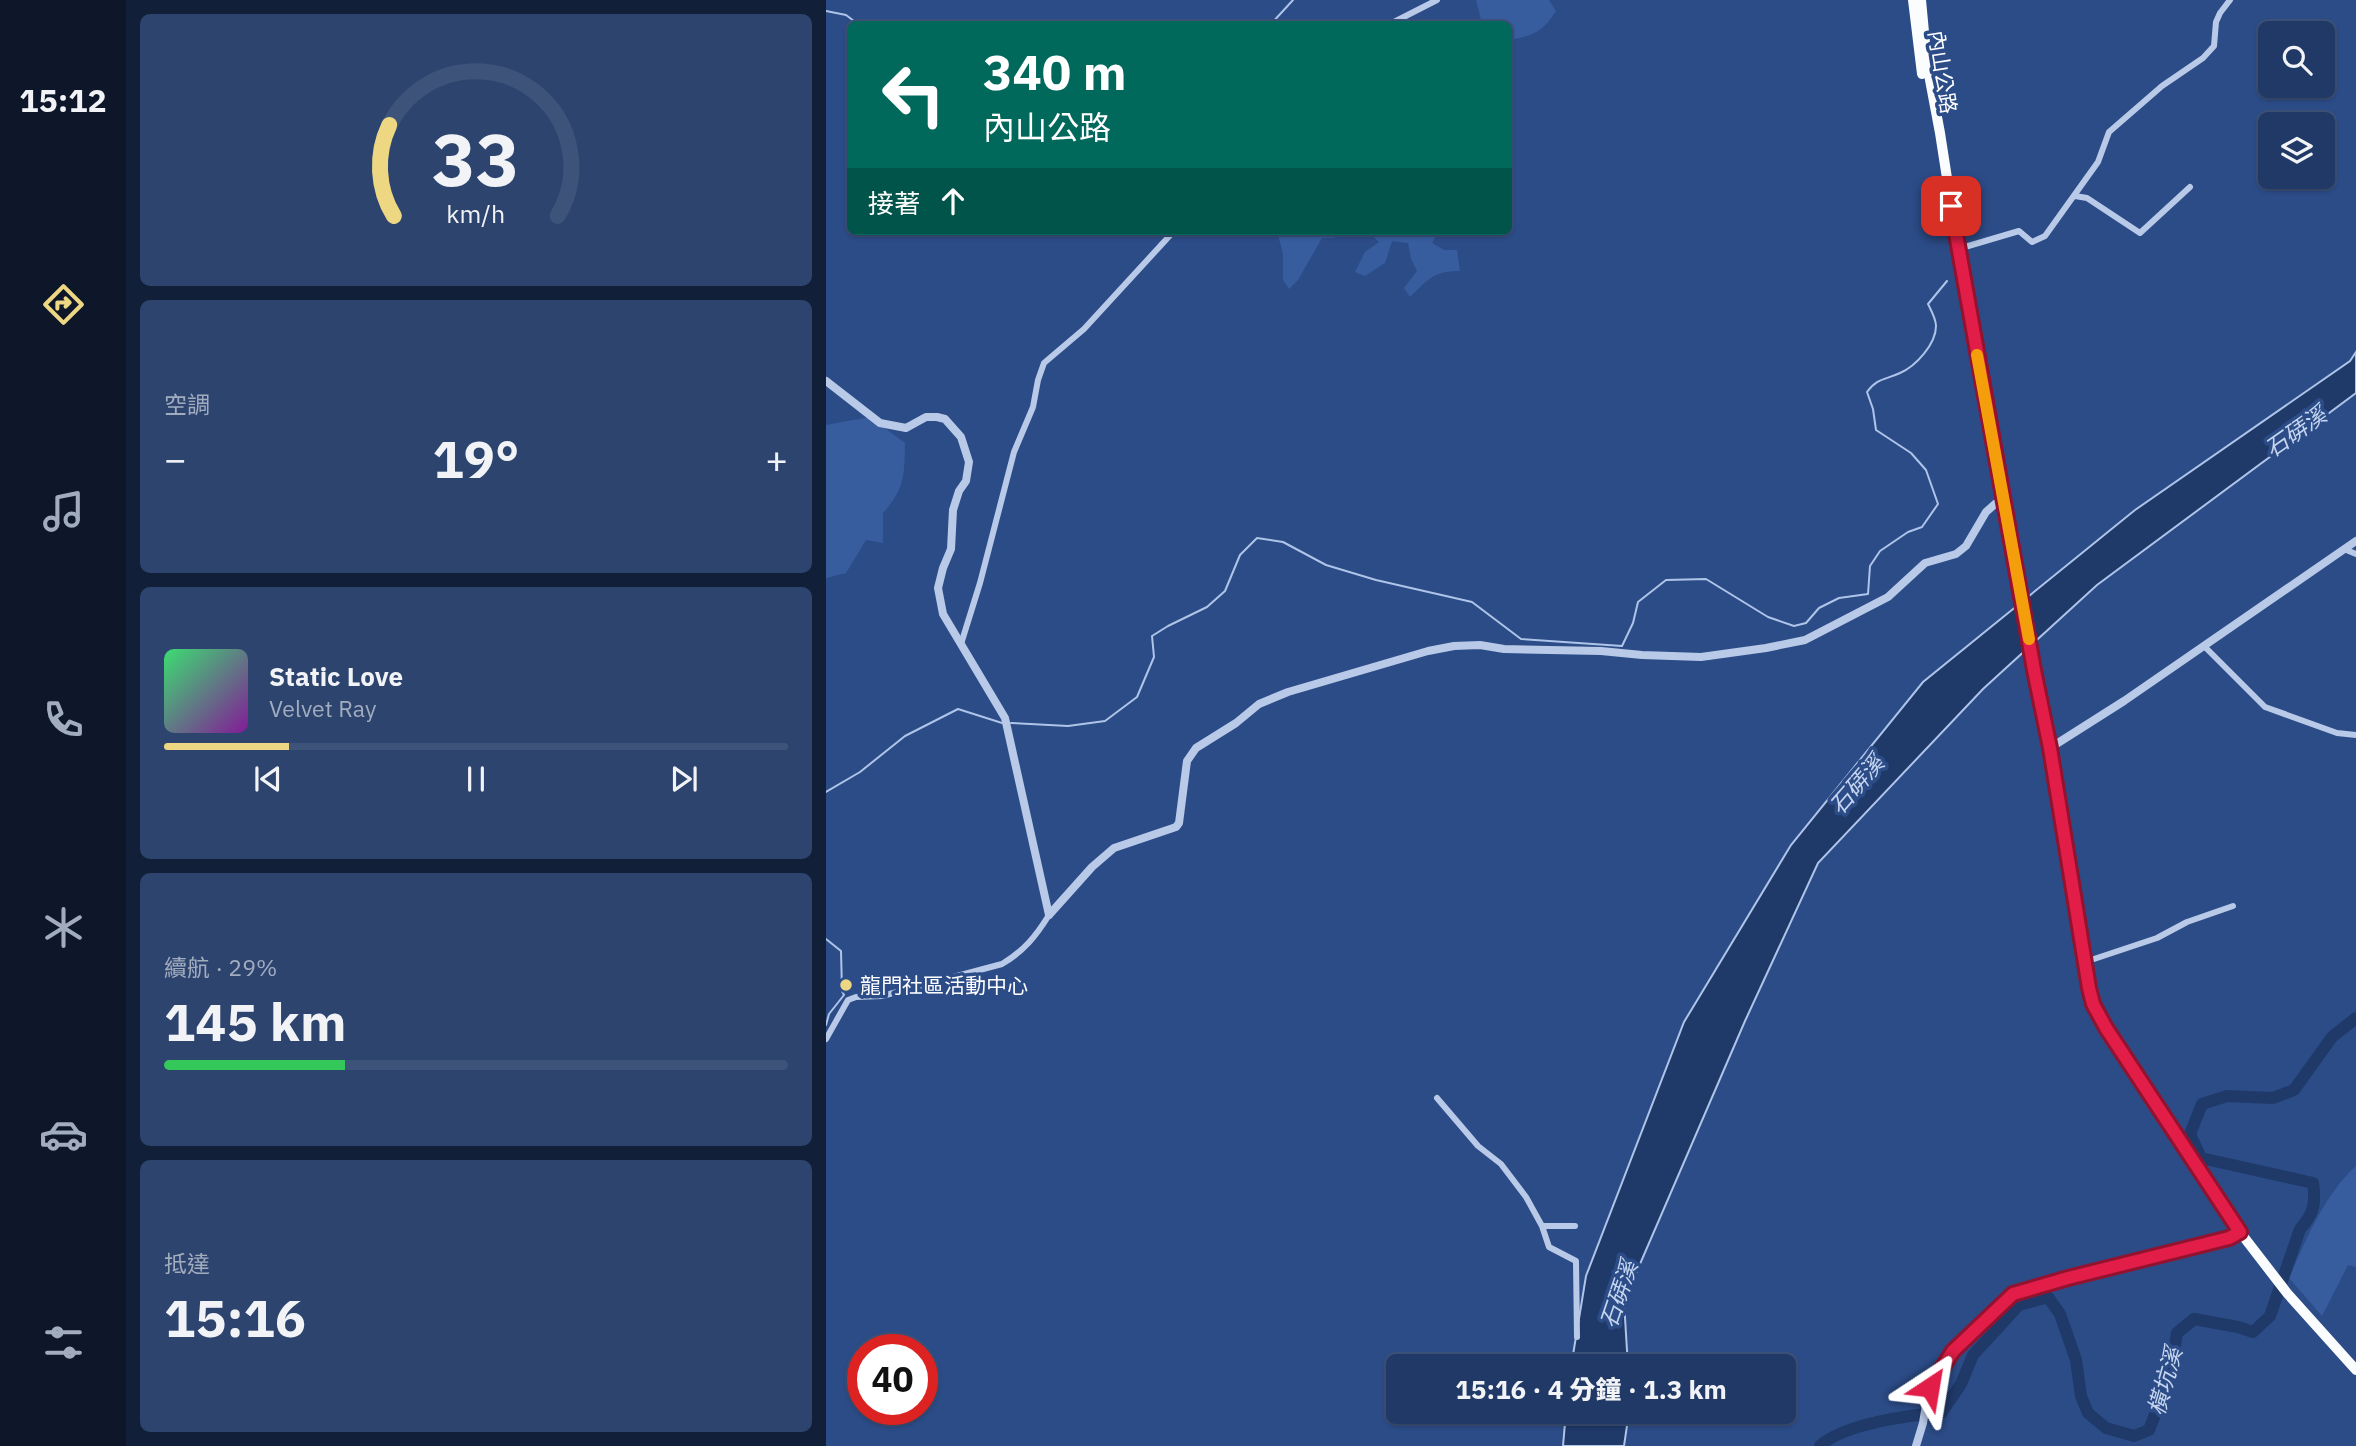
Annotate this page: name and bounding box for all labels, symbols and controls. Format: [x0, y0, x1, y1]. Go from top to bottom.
map controls [2258, 21, 2335, 189]
button: search [2258, 21, 2335, 98]
street label: 內山公路 [1923, 28, 1963, 116]
text: 340 m [983, 40, 1127, 103]
icon: left [868, 49, 959, 140]
text: 15:12 [19, 79, 107, 121]
text: 內山公路 [983, 106, 1111, 148]
text: 33 [432, 112, 520, 207]
button: layers [2258, 112, 2335, 189]
pin [1921, 176, 1981, 236]
icon: ahead [934, 182, 972, 220]
text: 接著 [868, 186, 920, 220]
icon: arrive [1932, 187, 1970, 225]
text: km/h [447, 197, 505, 230]
icon: directions [39, 280, 88, 329]
text: 空調 [164, 389, 210, 419]
water label: 石硦溪 [2258, 397, 2334, 463]
text: 19° [433, 425, 519, 492]
text: − [164, 434, 187, 483]
text: + [765, 434, 788, 483]
icon: music [39, 487, 88, 536]
text: Static Love [269, 659, 403, 693]
text: Velvet Ray [269, 693, 376, 723]
icon: phone [39, 695, 88, 744]
water label: 石硦溪 [1822, 746, 1892, 820]
icon: previous [249, 760, 287, 798]
icon: pause [457, 760, 495, 798]
icon: next [665, 760, 703, 798]
icon: climate [39, 903, 88, 952]
text: 續航 · 29% [164, 952, 277, 982]
place label: 龍門社區活動中心 [860, 971, 1028, 999]
marker: 龍門社區活動中心 [838, 977, 854, 993]
text: 145 km [164, 988, 346, 1055]
icon: car [39, 1110, 88, 1159]
text: 抵達 [164, 1248, 210, 1278]
water label: 石硦溪 [1593, 1254, 1644, 1332]
text: 15:16 [164, 1284, 306, 1351]
icon: filters [39, 1318, 88, 1367]
speed limit sign: 40 [847, 1334, 938, 1425]
water label: 橫坑溪 [2140, 1341, 2189, 1418]
position arrow [1893, 1350, 1967, 1424]
text: 15:16 · 4 分鐘 · 1.3 km [1455, 1372, 1727, 1406]

